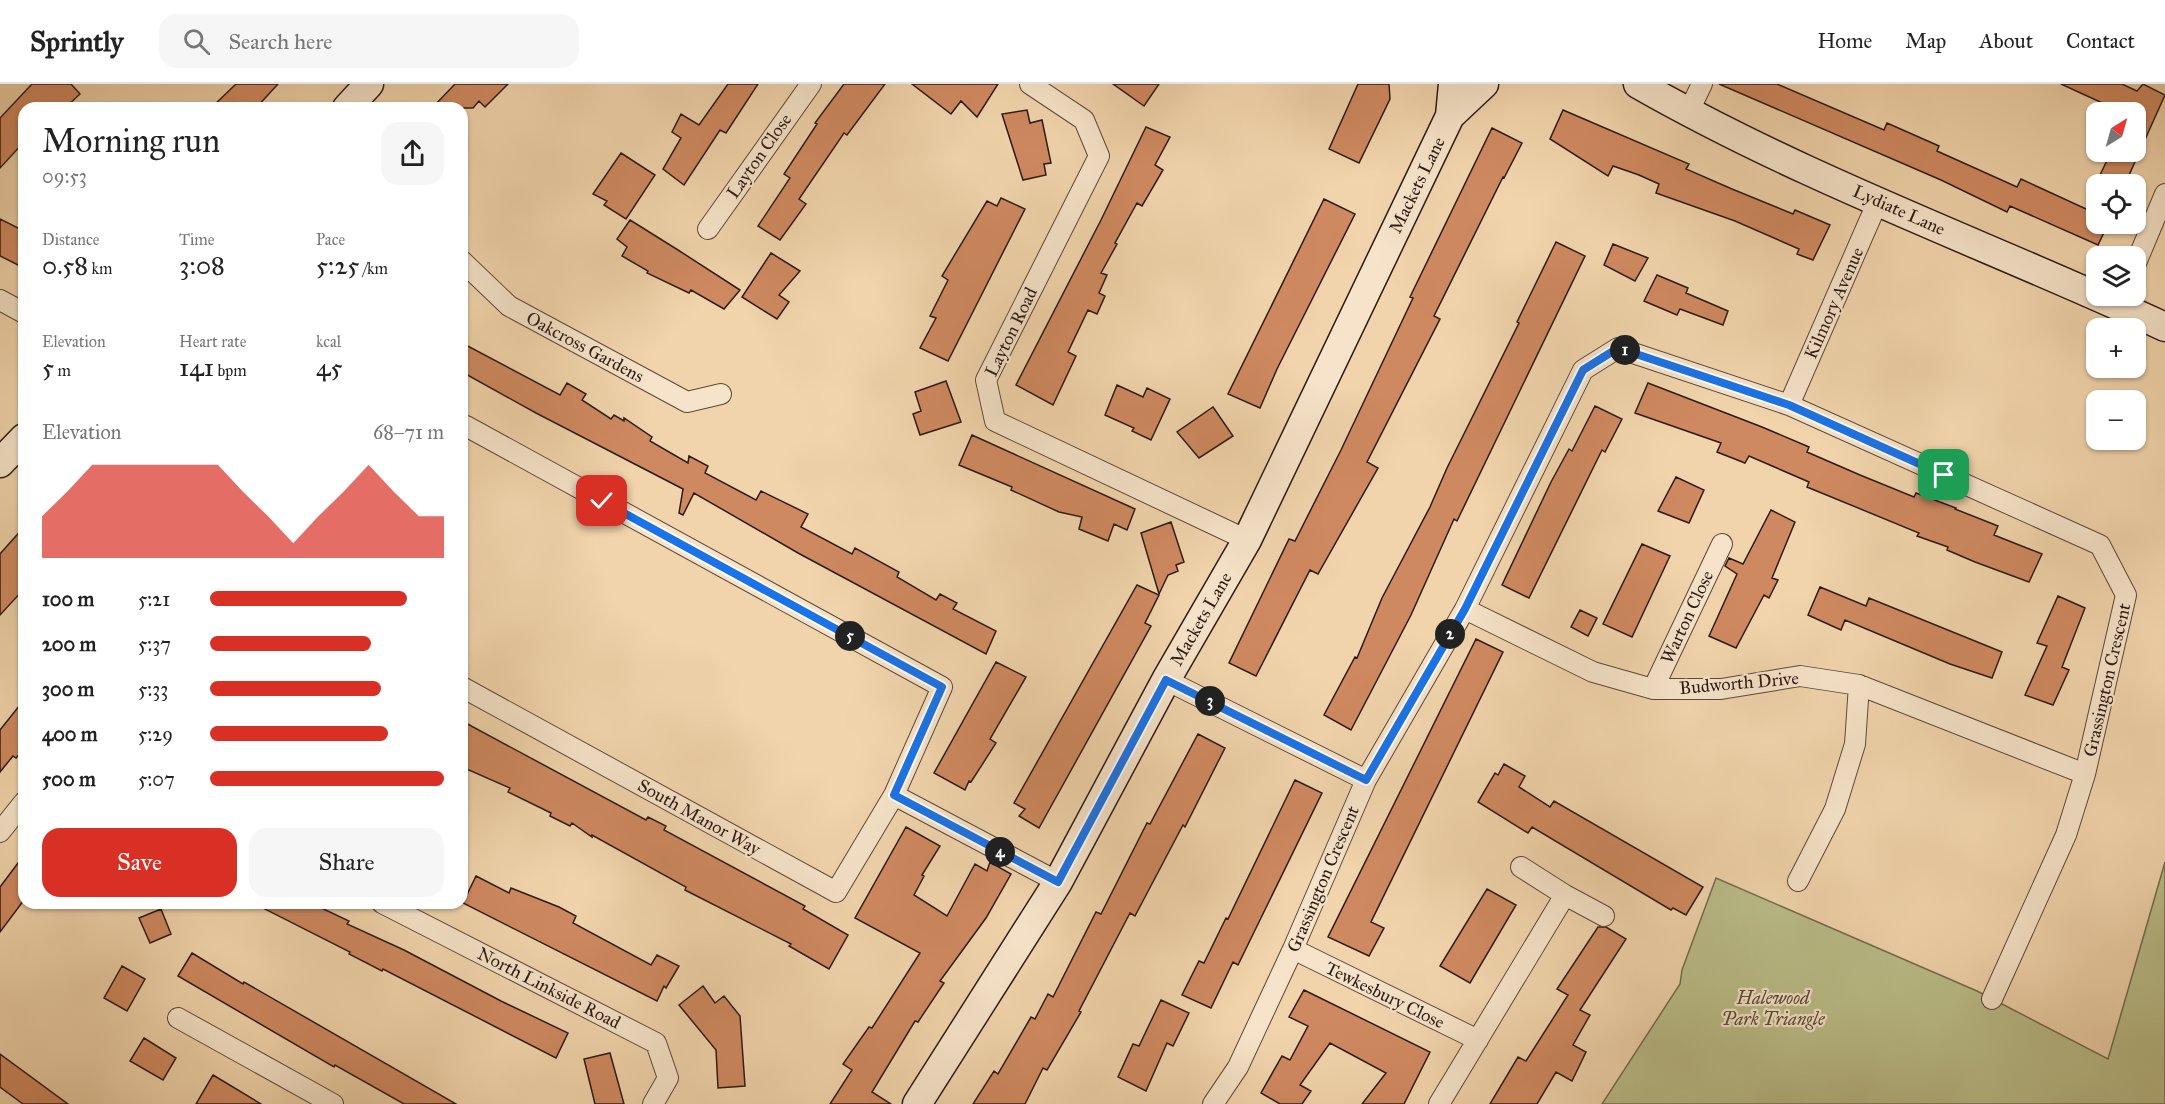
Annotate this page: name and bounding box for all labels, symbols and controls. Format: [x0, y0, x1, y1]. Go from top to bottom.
search box [159, 14, 579, 68]
text: Sprintly [30, 24, 123, 59]
icon: search [180, 25, 213, 58]
text: Search here [228, 28, 332, 55]
text: Home [1817, 28, 1872, 54]
text: Map [1905, 28, 1946, 54]
text: About [1979, 28, 2033, 54]
text: Contact [2066, 28, 2135, 54]
north arrow [2086, 102, 2146, 162]
map controls [2086, 102, 2146, 450]
street label: Layton Close [722, 109, 796, 203]
text: Morning run [42, 121, 220, 161]
button: share [381, 122, 444, 185]
street label: Mackets Lane [1384, 133, 1450, 237]
text: 09:53 [42, 164, 87, 188]
button: locate [2086, 174, 2146, 234]
street label: Lydiate Lane [1849, 180, 1949, 240]
text: Distance [42, 230, 99, 249]
text: Time [179, 230, 214, 249]
text: Pace [316, 230, 345, 249]
street label: Kilmory Avenue [1800, 244, 1868, 362]
button: layers [2086, 246, 2146, 306]
text: 0.58 [42, 249, 88, 281]
text: 3:08 [179, 249, 225, 281]
text: 5:25 [316, 249, 359, 281]
text: km [88, 259, 112, 278]
text: /km [359, 259, 388, 278]
street label: Layton Road [980, 284, 1042, 380]
street label: Oakcross Gardens [522, 307, 648, 387]
button: + [2086, 318, 2146, 378]
text: Elevation [42, 332, 106, 351]
text: Heart rate [179, 332, 246, 351]
text: kcal [316, 332, 341, 351]
pin: 1 [1610, 335, 1640, 365]
text: 1 [1622, 340, 1628, 359]
text: 5 [42, 351, 54, 383]
text: 141 [179, 351, 214, 383]
text: 45 [316, 351, 343, 383]
text: m [54, 361, 71, 380]
text: bpm [214, 361, 247, 380]
button: − [2086, 390, 2146, 450]
text: Elevation [42, 420, 121, 444]
text: 68–71 m [373, 420, 444, 444]
pin [1918, 449, 1969, 500]
icon: arrive [1927, 458, 1960, 491]
pin [576, 475, 627, 526]
icon: check [585, 484, 618, 517]
street label: Warton Close [1656, 567, 1718, 667]
street label: Mackets Lane [1165, 568, 1237, 670]
text: 100 m [42, 587, 94, 611]
text: 5:21 [138, 587, 170, 611]
street label: Grassington Crescent [2079, 600, 2136, 759]
pin: 2 [1435, 619, 1465, 649]
pin: 5 [835, 621, 865, 651]
text: 2 [1446, 624, 1454, 643]
text: 5 [846, 626, 854, 645]
text: 200 m [42, 632, 96, 656]
text: 5:37 [138, 632, 171, 656]
street label: Budworth Drive [1678, 667, 1800, 699]
text: 300 m [42, 677, 94, 701]
text: 5:33 [138, 677, 168, 701]
pin: 3 [1195, 686, 1225, 716]
text: 3 [1207, 691, 1213, 710]
text: 400 m [42, 722, 98, 746]
text: 5:29 [138, 722, 173, 746]
text: 500 m [42, 767, 96, 791]
text: 5:07 [138, 767, 175, 791]
street label: South Manor Way [634, 774, 765, 860]
street label: Grassington Crescent [1282, 802, 1365, 956]
button: Save [42, 828, 237, 897]
button: Share [249, 828, 444, 897]
pin: 4 [985, 837, 1015, 867]
text: 4 [996, 842, 1004, 861]
street label: North Linkside Road [474, 942, 624, 1034]
street label: Tewkesbury Close [1322, 957, 1448, 1033]
park label: Halewood Park Triangle [1721, 987, 1826, 1030]

